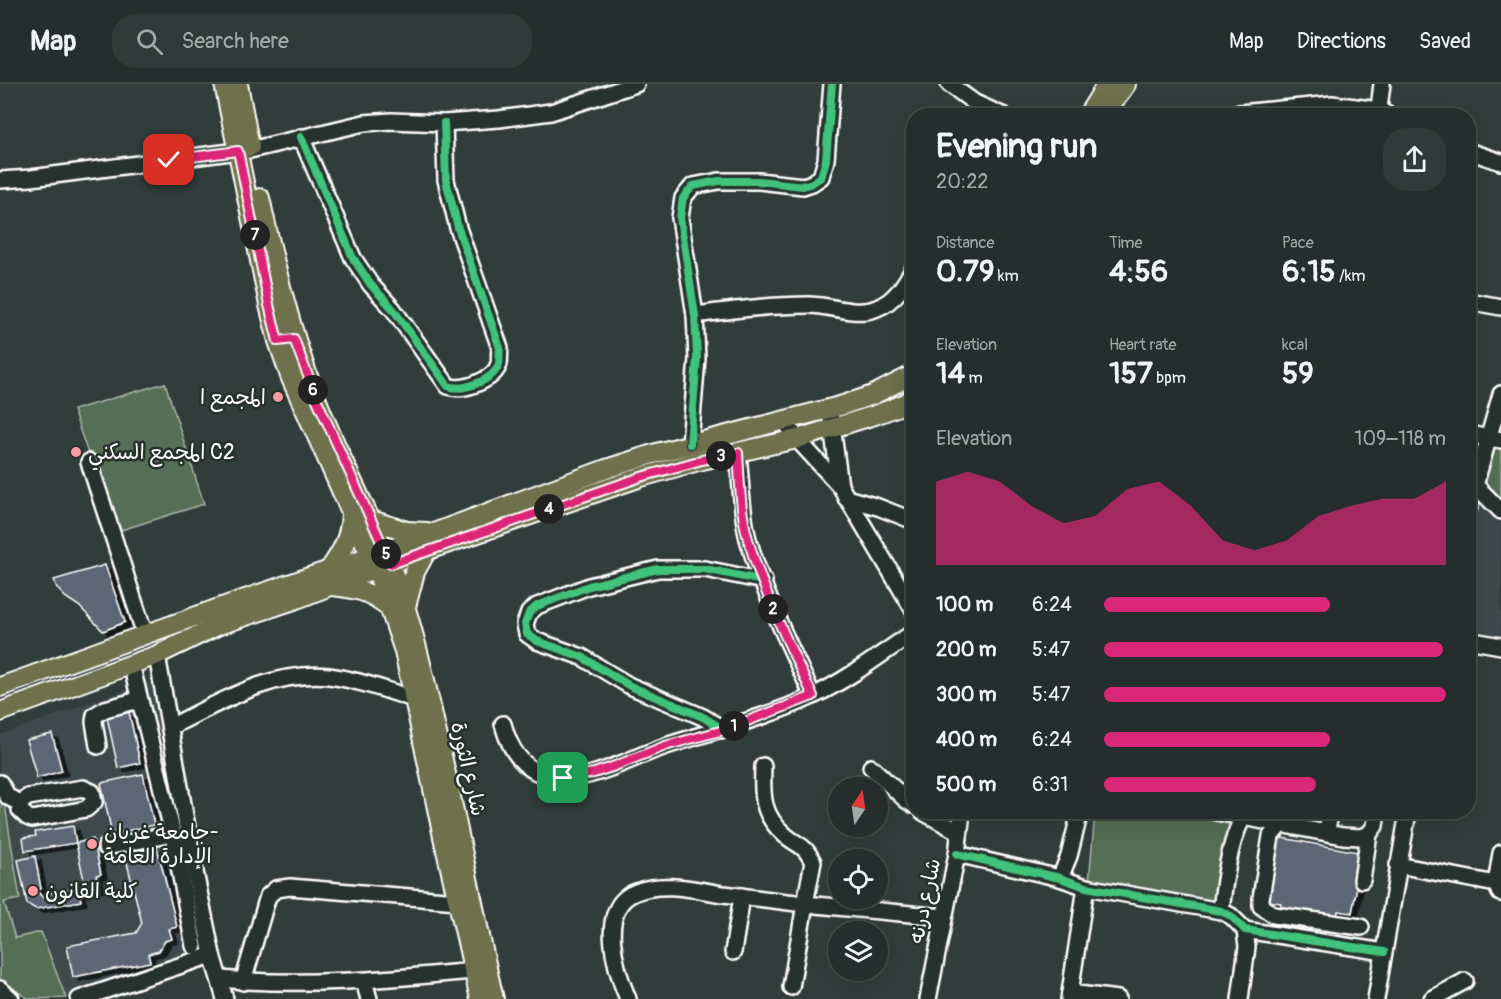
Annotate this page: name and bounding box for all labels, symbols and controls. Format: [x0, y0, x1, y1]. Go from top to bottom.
search box [112, 14, 532, 68]
text: Map [30, 24, 76, 59]
icon: search [133, 25, 166, 58]
text: Search here [181, 27, 289, 55]
text: Map [1229, 28, 1264, 55]
text: Directions [1297, 28, 1386, 55]
text: Saved [1419, 28, 1471, 55]
text: Evening run [936, 126, 1097, 167]
button: share [1383, 128, 1446, 191]
pin [143, 134, 194, 185]
icon: check [152, 143, 185, 176]
text: 20:22 [936, 169, 989, 194]
pin: 7 [240, 220, 270, 250]
text: 7 [251, 225, 259, 245]
text: Distance [936, 233, 995, 253]
text: Time [1109, 233, 1142, 253]
text: Pace [1282, 233, 1314, 253]
text: 0.79 [936, 253, 994, 290]
text: 4:56 [1109, 253, 1168, 290]
text: 6:15 [1282, 253, 1335, 290]
text: km [994, 266, 1019, 286]
text: /km [1335, 266, 1366, 286]
text: Elevation [936, 335, 997, 355]
text: Heart rate [1109, 335, 1176, 355]
text: kcal [1282, 335, 1308, 355]
text: 14 [936, 355, 965, 392]
text: 157 [1109, 355, 1153, 392]
text: 59 [1282, 355, 1314, 392]
text: m [965, 368, 983, 388]
text: bpm [1153, 368, 1186, 388]
pin: 6 [298, 375, 328, 405]
text: 6 [308, 380, 318, 400]
place label: المجمع ا [200, 384, 266, 412]
marker: المجمع ا [271, 390, 285, 404]
text: Elevation [936, 426, 1012, 451]
text: 109–118 m [1355, 426, 1446, 451]
place label: المجمع السكني C2 [88, 439, 235, 471]
pin: 3 [706, 441, 736, 471]
marker: المجمع السكني C2 [69, 445, 83, 459]
text: 3 [717, 446, 725, 466]
pin: 4 [534, 494, 564, 524]
text: 4 [544, 499, 554, 519]
pin: 5 [371, 539, 401, 569]
text: 5 [382, 544, 390, 564]
text: 100 m [936, 592, 993, 617]
text: 6:24 [1032, 592, 1072, 617]
pin: 2 [758, 594, 788, 624]
text: 2 [769, 599, 777, 619]
text: 200 m [936, 637, 997, 662]
text: 5:47 [1032, 637, 1070, 662]
text: 300 m [936, 682, 997, 707]
text: 5:47 [1032, 682, 1070, 707]
pin: 1 [719, 711, 749, 741]
text: 1 [731, 716, 737, 736]
street label: شارع الثورة [443, 719, 492, 819]
text: 400 m [936, 727, 997, 752]
text: 6:24 [1032, 727, 1072, 752]
pin [537, 752, 588, 803]
icon: arrive [546, 761, 579, 794]
text: 500 m [936, 772, 996, 797]
text: 6:31 [1032, 772, 1068, 797]
north arrow [828, 777, 888, 837]
map controls [828, 777, 888, 981]
place label: جامعة غريان- الإدارة العامة [104, 819, 219, 870]
marker: جامعة غريان- الإدارة العامة [85, 837, 99, 851]
button: locate [828, 849, 888, 909]
street label: شارع درنه [903, 856, 948, 946]
place label: كلية القانون [45, 878, 138, 905]
marker: كلية القانون [26, 884, 40, 898]
button: layers [828, 921, 888, 981]

